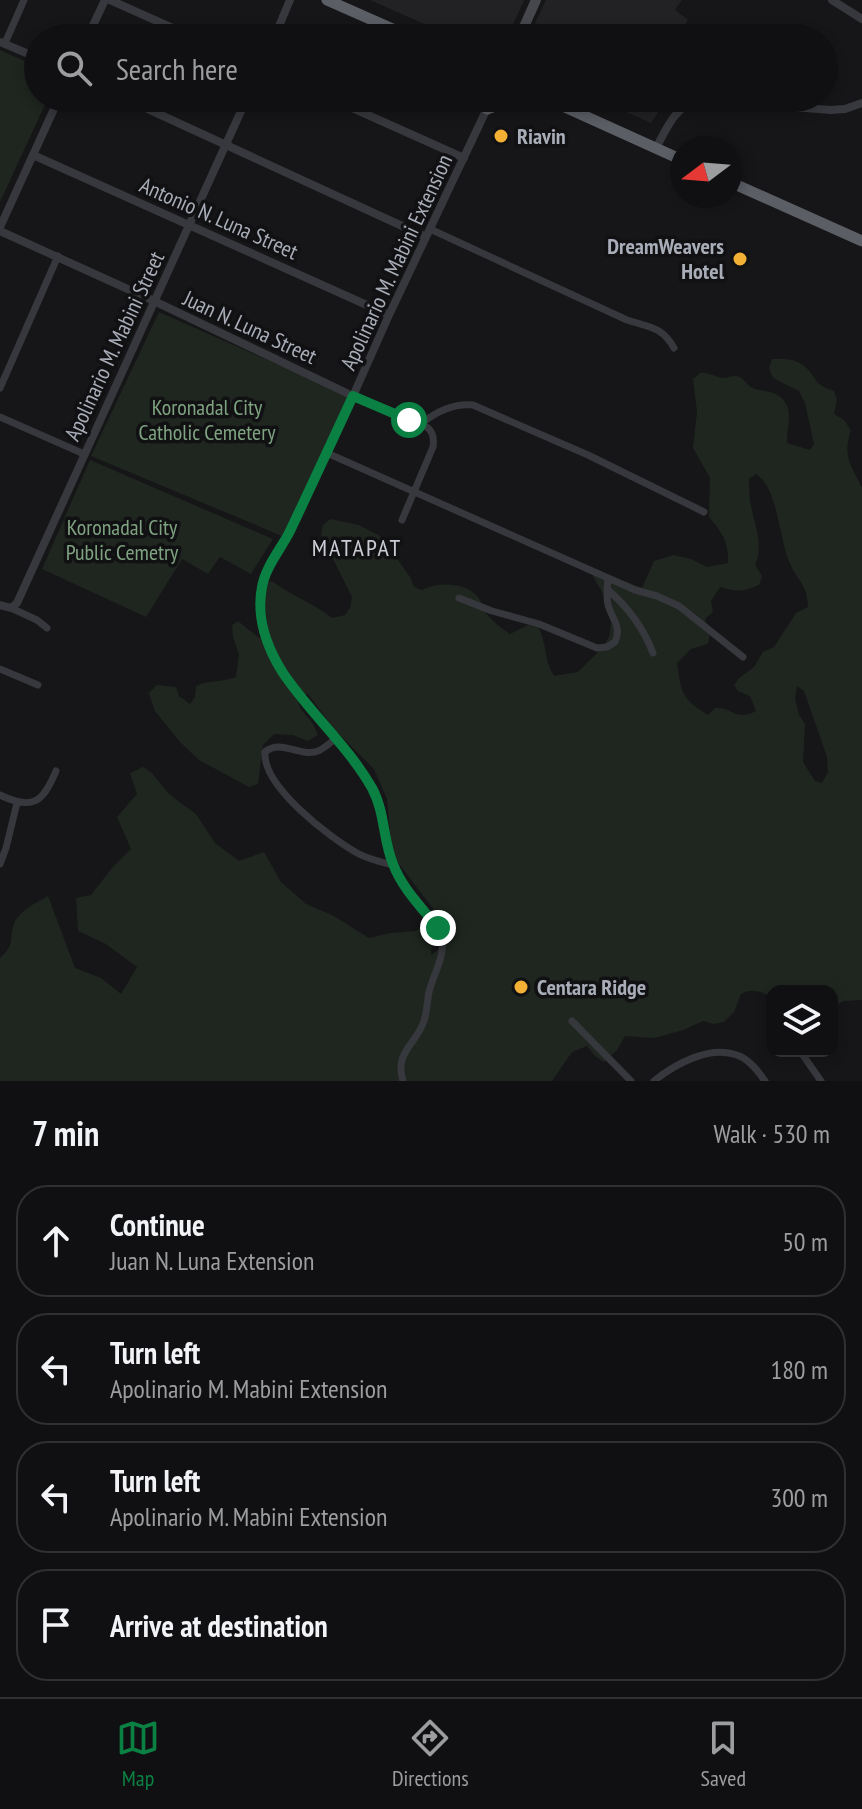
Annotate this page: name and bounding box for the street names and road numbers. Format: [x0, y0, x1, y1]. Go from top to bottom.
street label: Apolinario M. Mabini Extension [334, 150, 458, 374]
street label: Antonio N. Luna Street [136, 171, 302, 265]
street label: Apolinario M. Mabini Street [58, 247, 170, 445]
street label: Juan N. Luna Street [178, 283, 321, 370]

